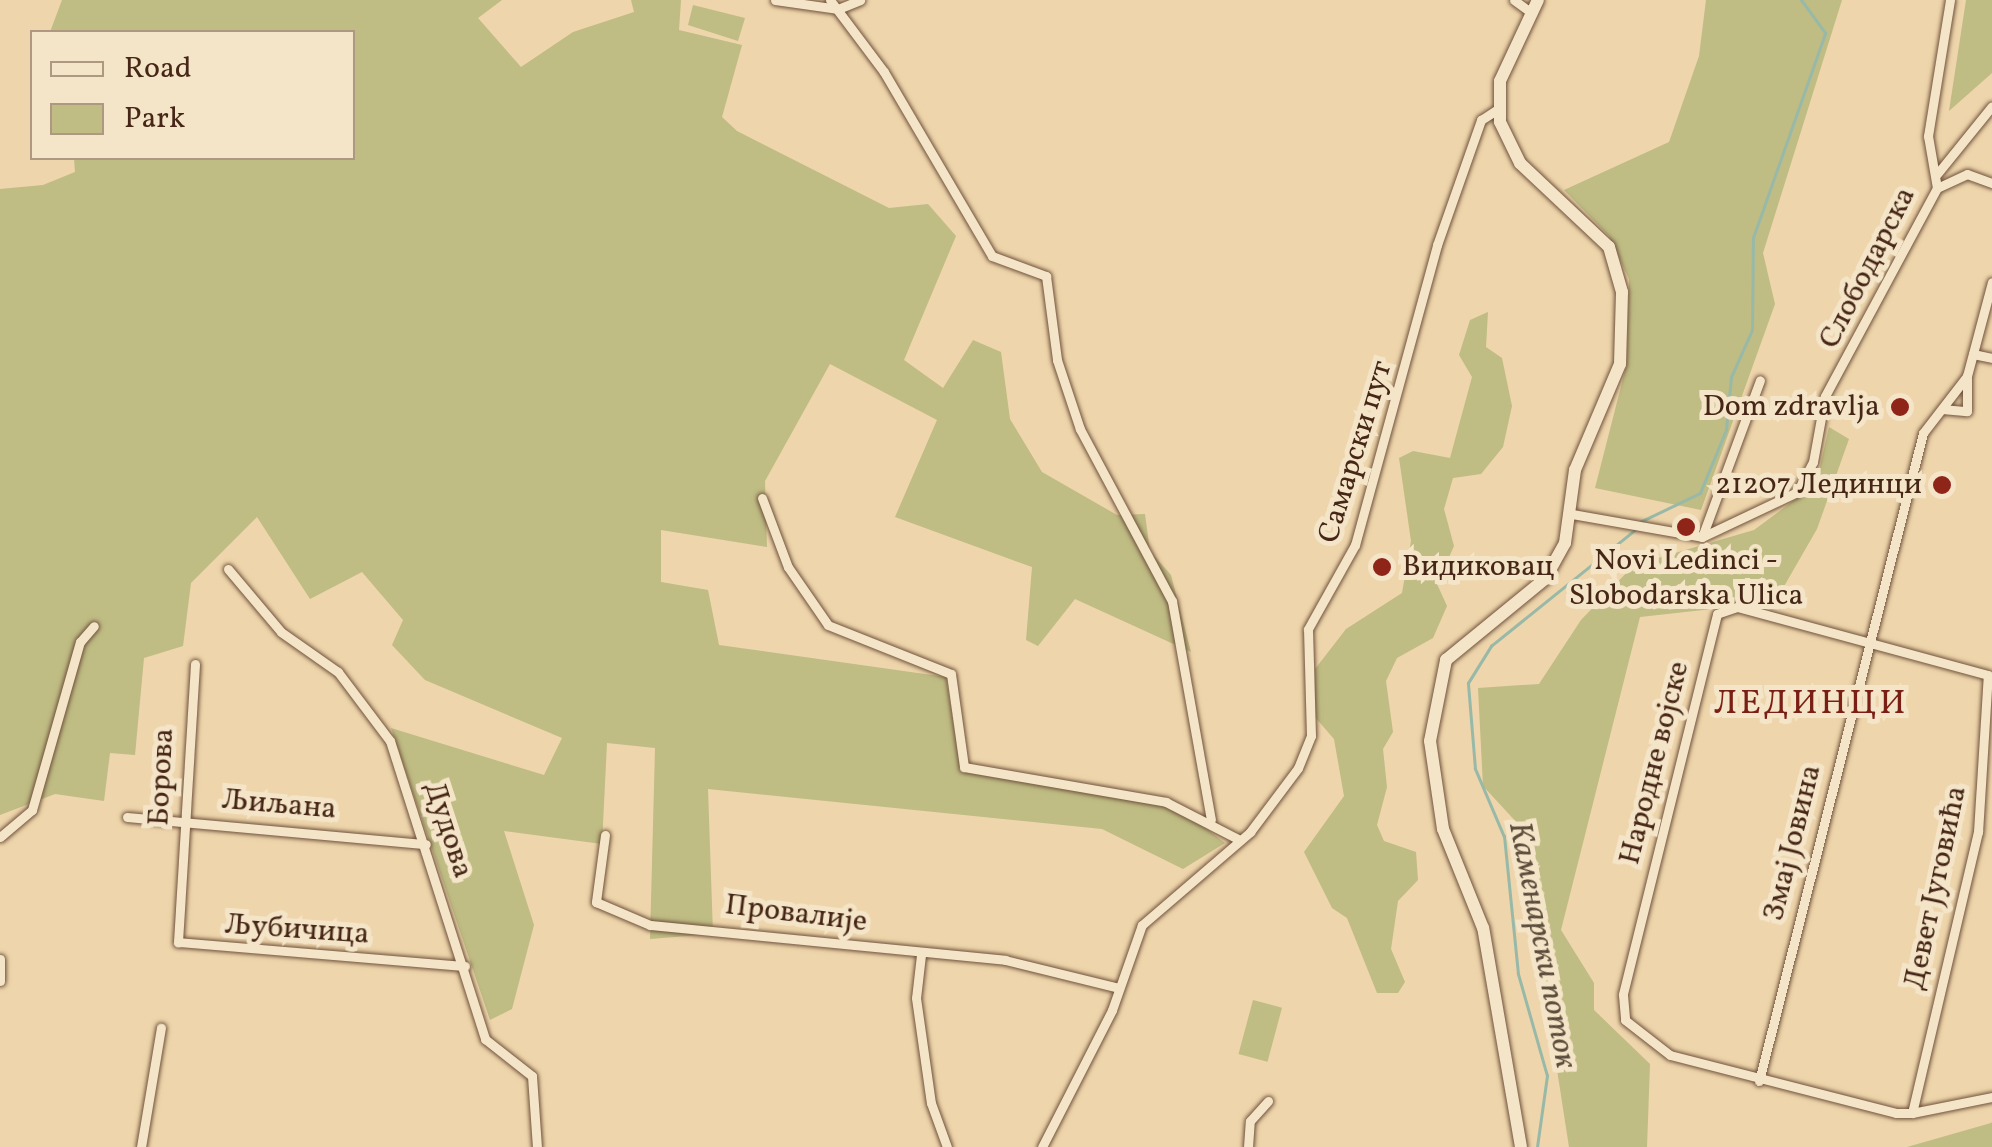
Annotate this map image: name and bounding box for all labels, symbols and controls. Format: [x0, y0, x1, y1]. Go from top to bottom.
legend [30, 30, 355, 160]
text: Road [124, 48, 192, 90]
text: Park [124, 98, 185, 140]
street label: Слободарска [1812, 181, 1924, 355]
street label: Самарски пут [1311, 357, 1401, 547]
place label: Dom zdravlja [1703, 389, 1880, 425]
marker: Dom zdravlja [1889, 396, 1911, 418]
place label: 21207 Лединци [1715, 467, 1922, 503]
marker: 21207 Лединци [1931, 474, 1953, 496]
marker: Novi Ledinci - Slobodarska Ulica [1675, 516, 1697, 538]
place label: Novi Ledinci - Slobodarska Ulica [1569, 543, 1803, 614]
place label: Видиковац [1402, 549, 1554, 585]
marker: Видиковац [1371, 556, 1393, 578]
street label: Народне војске [1612, 658, 1698, 868]
district label: ЛЕДИНЦИ [1714, 683, 1908, 725]
street label: Борова [141, 727, 183, 827]
street label: Змај Јовина [1756, 761, 1830, 925]
street label: Дудова [416, 777, 480, 883]
street label: Љиљана [220, 782, 338, 828]
street label: Девет Југовића [1897, 783, 1975, 993]
water label: Каменарски поток [1498, 819, 1584, 1071]
street label: Провалије [723, 887, 869, 941]
street label: Љубичица [223, 907, 371, 953]

